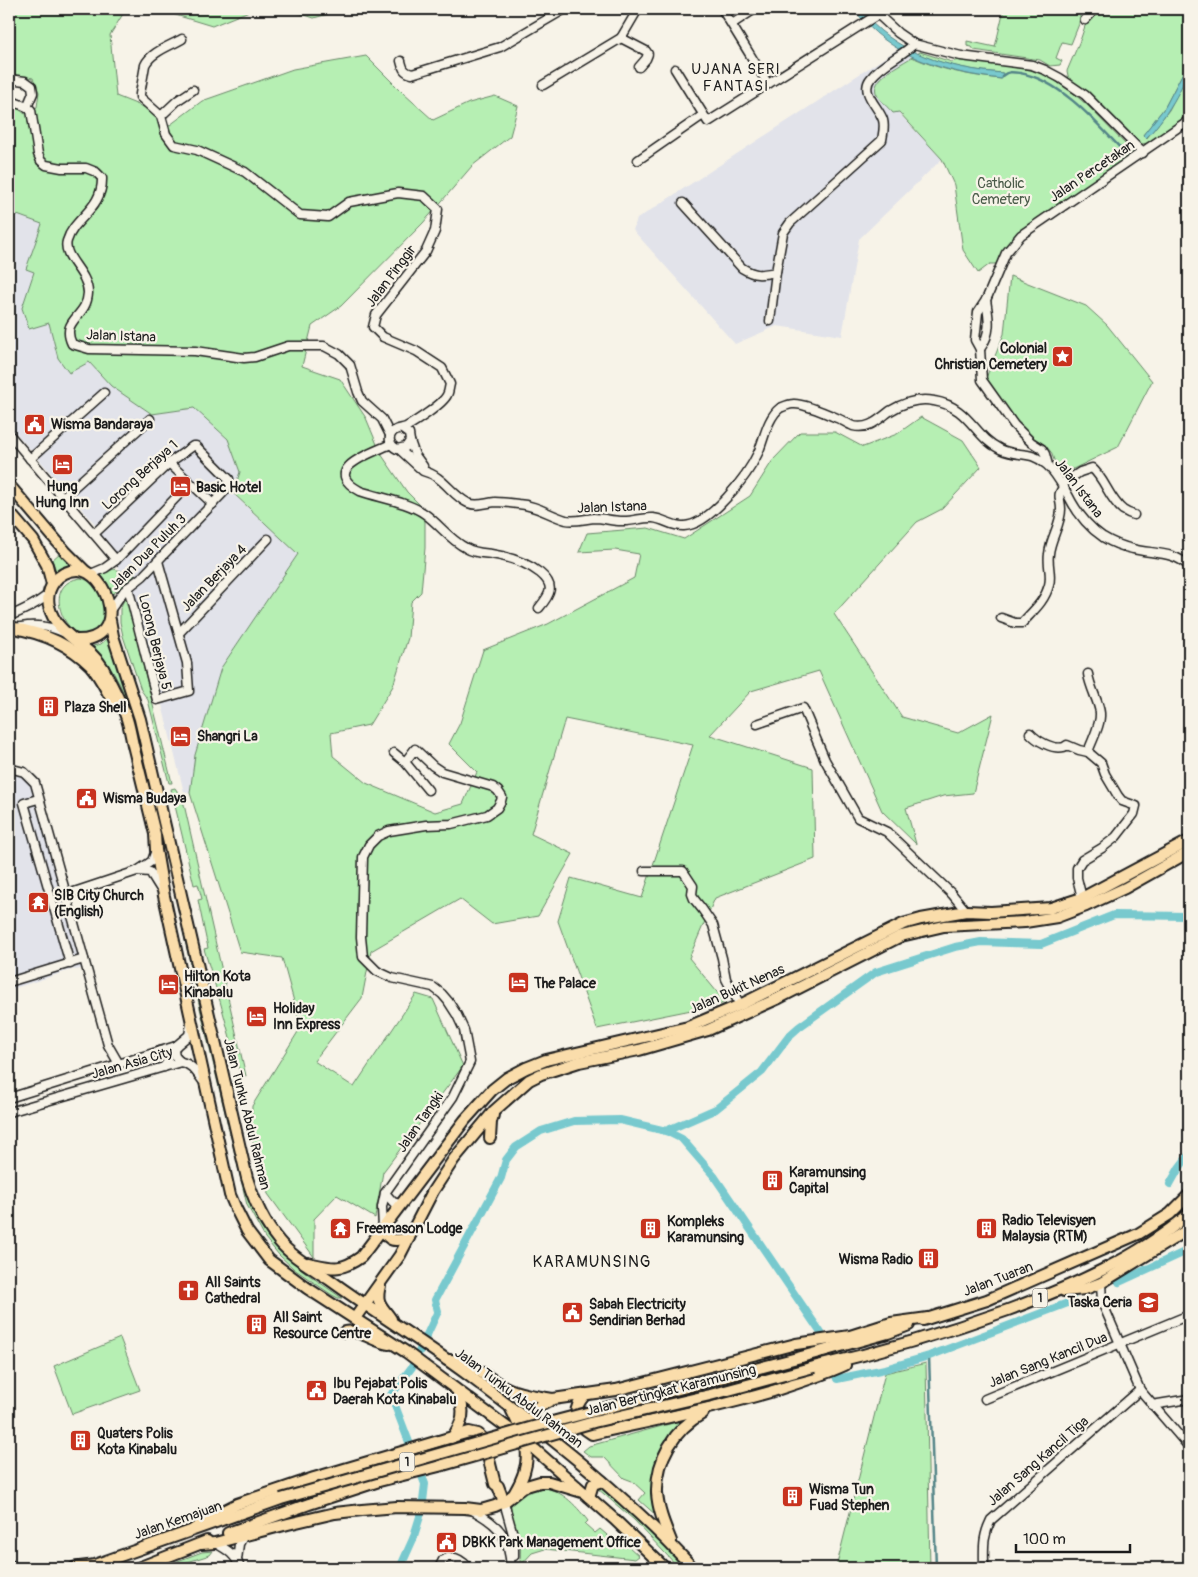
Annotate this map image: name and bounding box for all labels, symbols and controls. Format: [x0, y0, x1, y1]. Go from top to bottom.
district label: UJANA SERI FANTASI [691, 60, 781, 96]
street label: Jalan Percetakan [1046, 136, 1138, 206]
park label: Catholic Cemetery [972, 175, 1030, 208]
street label: Jalan Pinggir [362, 242, 420, 310]
street label: Jalan Istana [86, 326, 156, 346]
place label: Colonial Christian Cemetery [935, 340, 1047, 373]
place icon: Colonial Christian Cemetery [1051, 344, 1075, 368]
public building icon: Wisma Bandaraya [23, 412, 47, 436]
place label: Wisma Bandaraya [51, 416, 153, 433]
street label: Lorong Berjaya 1 [99, 437, 181, 513]
hotel icon: Hung Hung Inn [50, 452, 74, 476]
street label: Jalan Istana [1051, 455, 1107, 521]
hotel icon: Basic Hotel [168, 475, 192, 499]
place label: Hung Hung Inn [35, 478, 89, 511]
place label: Basic Hotel [196, 479, 262, 496]
street label: Jalan Istana [577, 497, 647, 517]
street label: Jalan Dua Puluh 3 [106, 510, 190, 594]
street label: Jalan Berjaya 4 [178, 541, 250, 615]
street label: Lorong Berjaya 5 [135, 592, 175, 692]
building icon: Plaza Shell [36, 695, 60, 719]
place label: Plaza Shell [64, 699, 127, 716]
hotel icon: Shangri La [169, 724, 193, 748]
place label: Shangri La [197, 728, 258, 745]
public building icon: Wisma Budaya [75, 786, 99, 810]
place label: Wisma Budaya [103, 790, 187, 807]
place label: SIB City Church (English) [54, 887, 144, 920]
temple icon: SIB City Church (English) [26, 891, 50, 915]
street label: Jalan Bukit Nenas [687, 960, 788, 1018]
place label: Hilton Kota Kinabalu [184, 968, 251, 1001]
hotel icon: The Palace [506, 971, 530, 995]
hotel icon: Hilton Kota Kinabalu [156, 972, 180, 996]
place label: The Palace [533, 975, 597, 992]
place label: Holiday Inn Express [273, 1000, 341, 1033]
hotel icon: Holiday Inn Express [245, 1004, 269, 1028]
street label: Jalan Tunku Abdul Rahman [220, 1036, 274, 1192]
street label: Jalan Asia City [89, 1043, 175, 1083]
street label: Jalan Tangki [393, 1088, 447, 1156]
place label: Karamunsing Capital [789, 1164, 866, 1197]
building icon: Karamunsing Capital [761, 1168, 785, 1192]
place label: Radio Televisyen Malaysia (RTM) [1002, 1212, 1096, 1245]
place label: Kompleks Karamunsing [667, 1213, 744, 1246]
temple icon: Freemason Lodge [328, 1216, 352, 1240]
building icon: Radio Televisyen Malaysia (RTM) [974, 1216, 998, 1240]
building icon: Kompleks Karamunsing [639, 1217, 663, 1241]
place label: Freemason Lodge [356, 1220, 464, 1237]
building icon: Wisma Radio [917, 1247, 941, 1271]
place label: Wisma Radio [839, 1251, 913, 1268]
district label: KARAMUNSING [533, 1252, 651, 1272]
street label: Jalan Tuaran [961, 1258, 1035, 1300]
place label: All Saints Cathedral [205, 1274, 261, 1307]
church icon: All Saints Cathedral [177, 1278, 201, 1302]
road number: 1 [1032, 1289, 1048, 1308]
school or university icon: Taska Ceria [1136, 1290, 1160, 1314]
place label: Taska Ceria [1066, 1294, 1132, 1311]
place label: Sabah Electricity Sendirian Berhad [589, 1296, 686, 1329]
public building icon: Sabah Electricity Sendirian Berhad [561, 1300, 585, 1324]
place label: All Saint Resource Centre [273, 1309, 372, 1342]
building icon: All Saint Resource Centre [245, 1313, 269, 1337]
street label: Jalan Sang Kancil Dua [986, 1328, 1110, 1392]
street label: Jalan Tunku Abdul Rahman [452, 1344, 586, 1452]
street label: Jalan Bertingkat Karamunsing [584, 1361, 758, 1419]
place label: Ibu Pejabat Polis Daerah Kota Kinabalu [333, 1375, 456, 1408]
public building icon: Ibu Pejabat Polis Daerah Kota Kinabalu [305, 1379, 329, 1403]
street label: Jalan Sang Kancil Tiga [984, 1413, 1092, 1509]
place label: Quaters Polis Kota Kinabalu [97, 1425, 177, 1458]
building icon: Quaters Polis Kota Kinabalu [69, 1429, 93, 1453]
road number: 1 [400, 1452, 414, 1471]
place label: Wisma Tun Fuad Stephen [809, 1481, 889, 1514]
building icon: Wisma Tun Fuad Stephen [781, 1485, 805, 1509]
street label: Jalan Kemajuan [132, 1497, 224, 1543]
scale bar [1016, 1522, 1129, 1554]
public building icon: DBKK Park Management Office [434, 1530, 458, 1554]
text: 100 m [1023, 1530, 1066, 1549]
place label: DBKK Park Management Office [462, 1534, 642, 1551]

